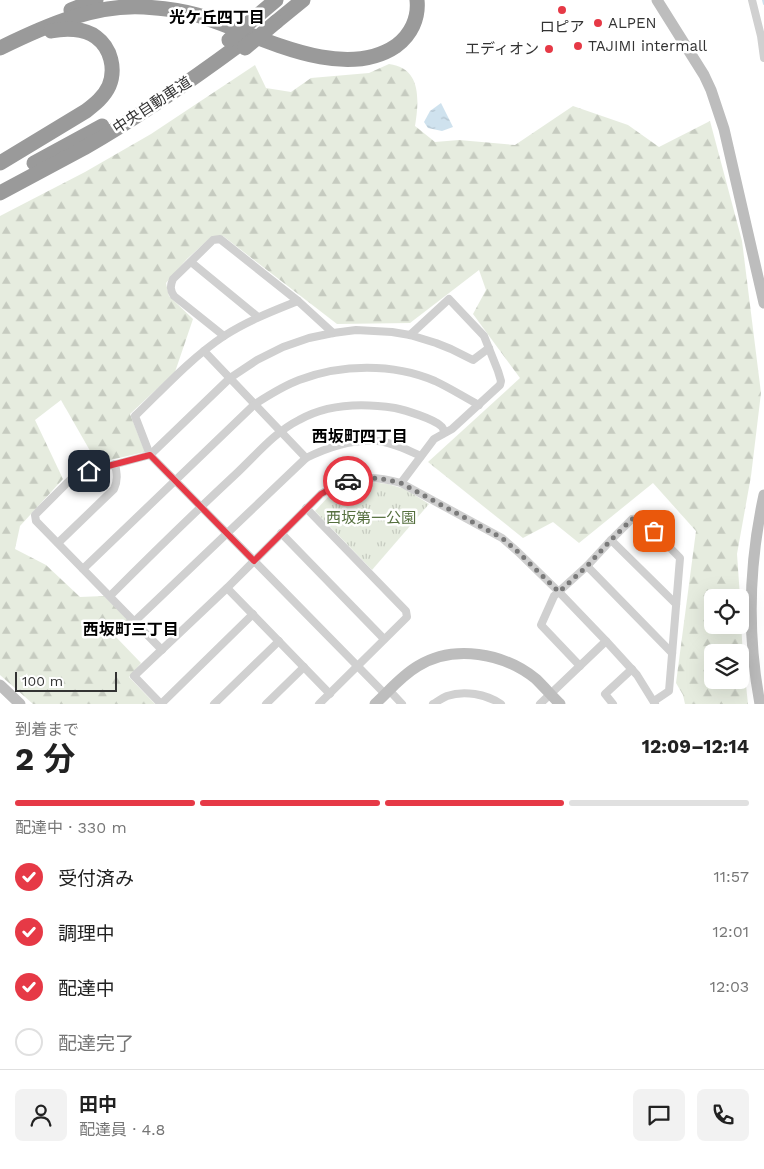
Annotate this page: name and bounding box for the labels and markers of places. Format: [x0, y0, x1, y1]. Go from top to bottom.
marker: ロピア [556, 4, 568, 16]
place label: ALPEN [608, 14, 657, 32]
marker: ALPEN [592, 17, 604, 29]
place label: ロピア [539, 18, 585, 36]
place label: TAJIMI intermall [588, 37, 708, 55]
place label: エディオン [465, 40, 539, 58]
marker: TAJIMI intermall [572, 40, 584, 52]
marker: エディオン [543, 43, 555, 55]
pin [68, 450, 110, 492]
pin [633, 510, 675, 552]

